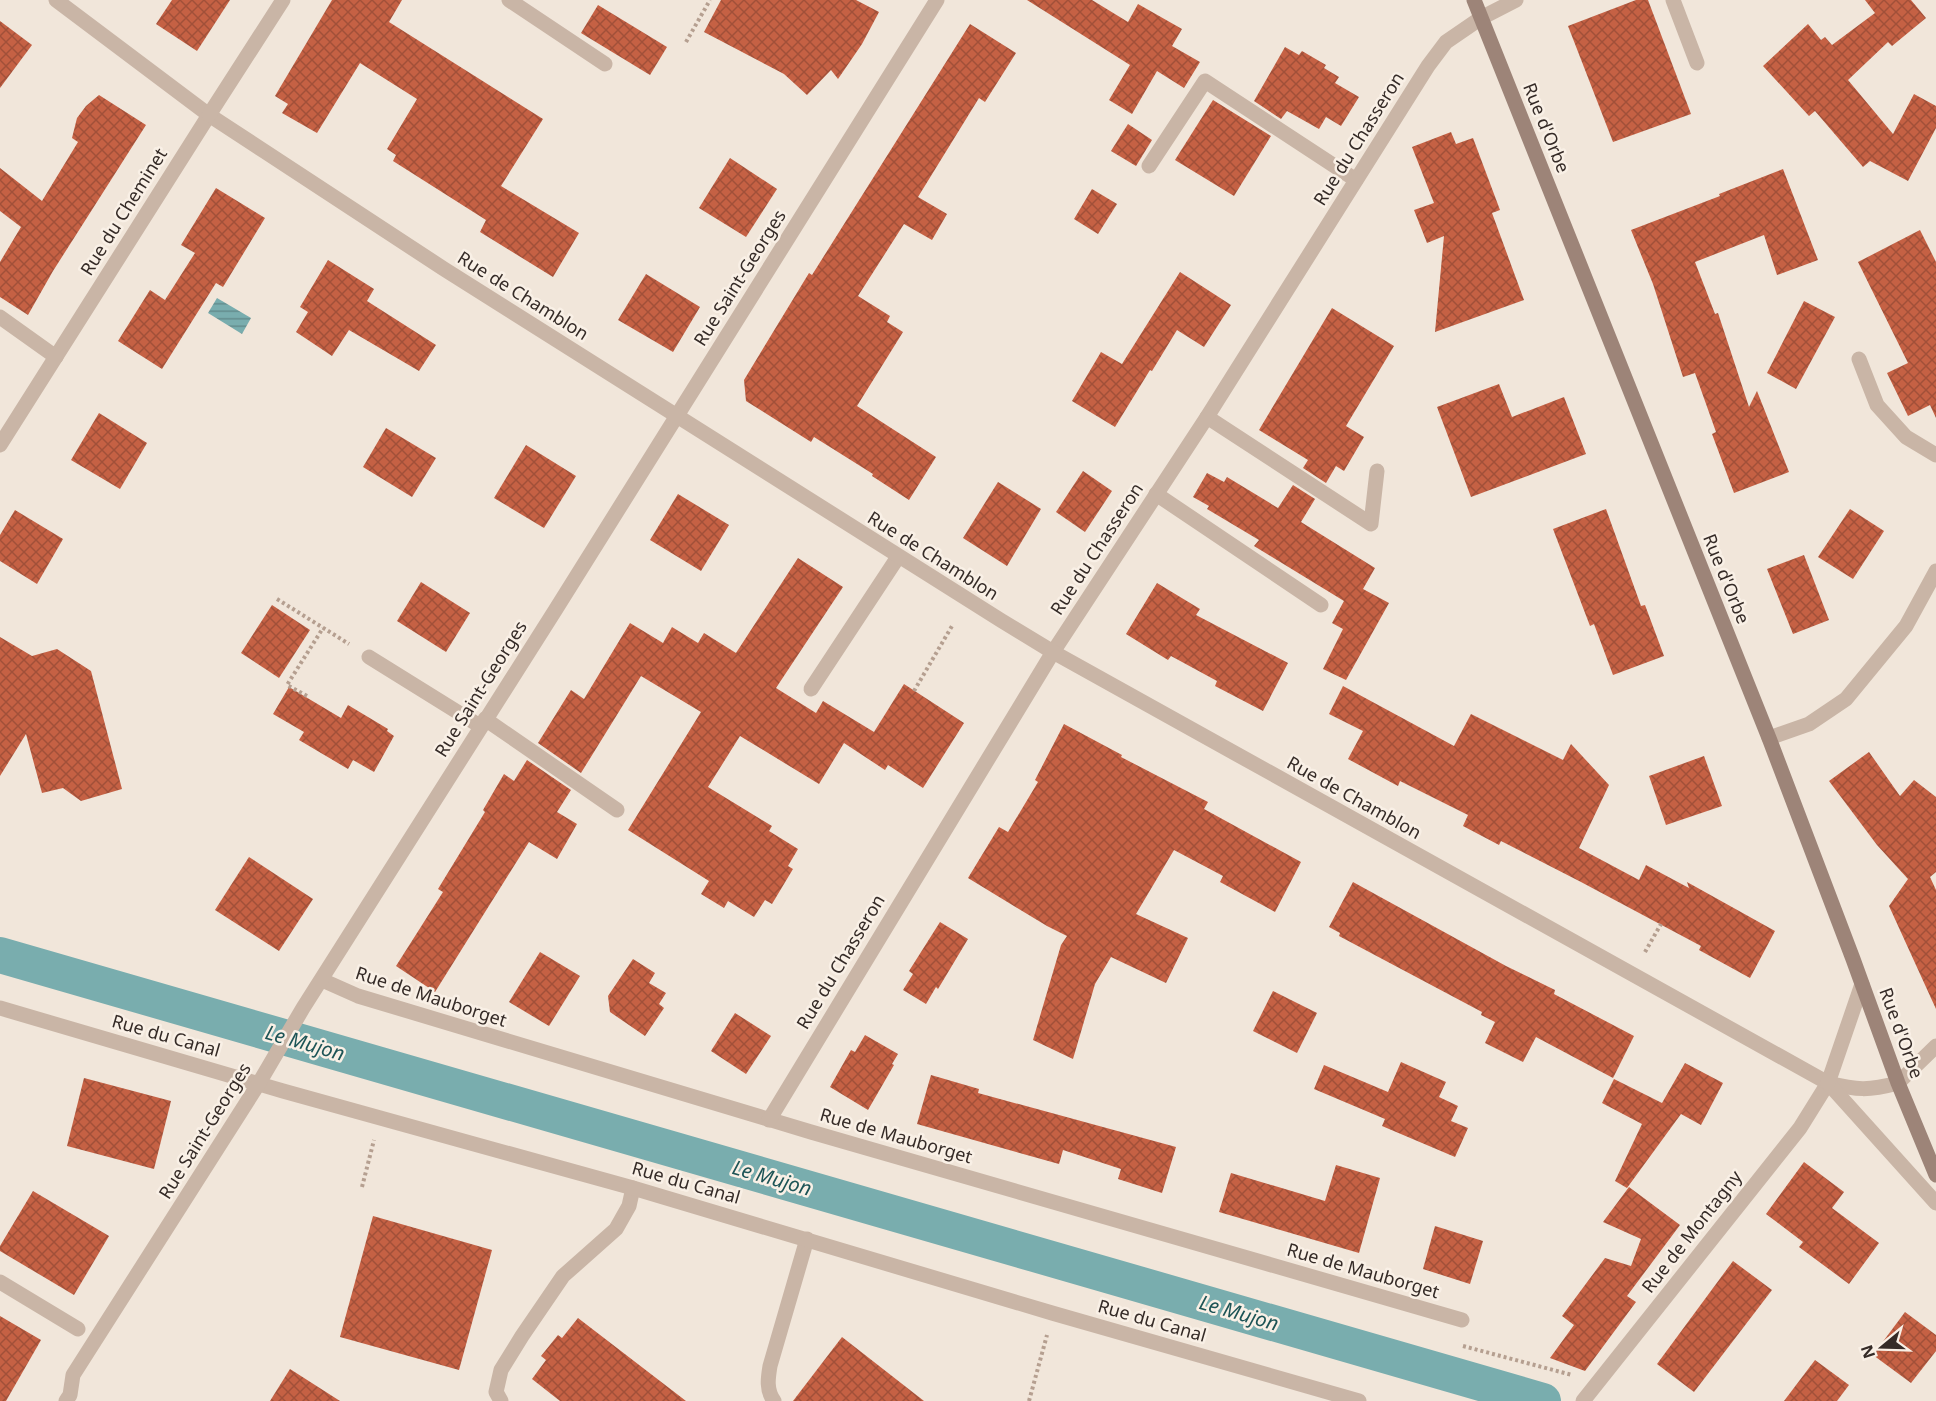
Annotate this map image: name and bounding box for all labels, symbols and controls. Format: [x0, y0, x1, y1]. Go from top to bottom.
street label: Rue du Chasseron [1307, 67, 1409, 210]
street label: Rue d'Orbe [1518, 79, 1576, 176]
street label: Rue du Cheminet [74, 143, 172, 280]
street label: Rue Saint-Georges [688, 205, 791, 350]
street label: Rue de Chamblon [453, 245, 594, 345]
street label: Rue du Chasseron [1044, 478, 1148, 619]
street label: Rue de Chamblon [863, 505, 1004, 605]
street label: Rue d'Orbe [1698, 530, 1756, 627]
street label: Rue Saint-Georges [429, 616, 532, 761]
street label: Rue de Chamblon [1283, 750, 1426, 844]
street label: Rue du Chasseron [790, 890, 890, 1033]
street label: Rue de Mauborget [353, 960, 510, 1032]
street label: Rue d'Orbe [1874, 984, 1929, 1081]
street label: Rue du Canal [109, 1008, 223, 1062]
water label: Le Mujon [262, 1018, 348, 1067]
street label: Rue Saint-Georges [153, 1058, 256, 1203]
street label: Rue de Mauborget [817, 1102, 976, 1168]
water label: Le Mujon [729, 1153, 815, 1202]
street label: Rue du Canal [629, 1155, 743, 1209]
street label: Rue de Montagny [1636, 1165, 1747, 1298]
street label: Rue de Mauborget [1284, 1237, 1443, 1303]
water label: Le Mujon [1196, 1288, 1282, 1337]
street label: Rue du Canal [1095, 1293, 1209, 1347]
north arrow [1852, 1317, 1912, 1377]
text: N [1855, 1342, 1880, 1362]

